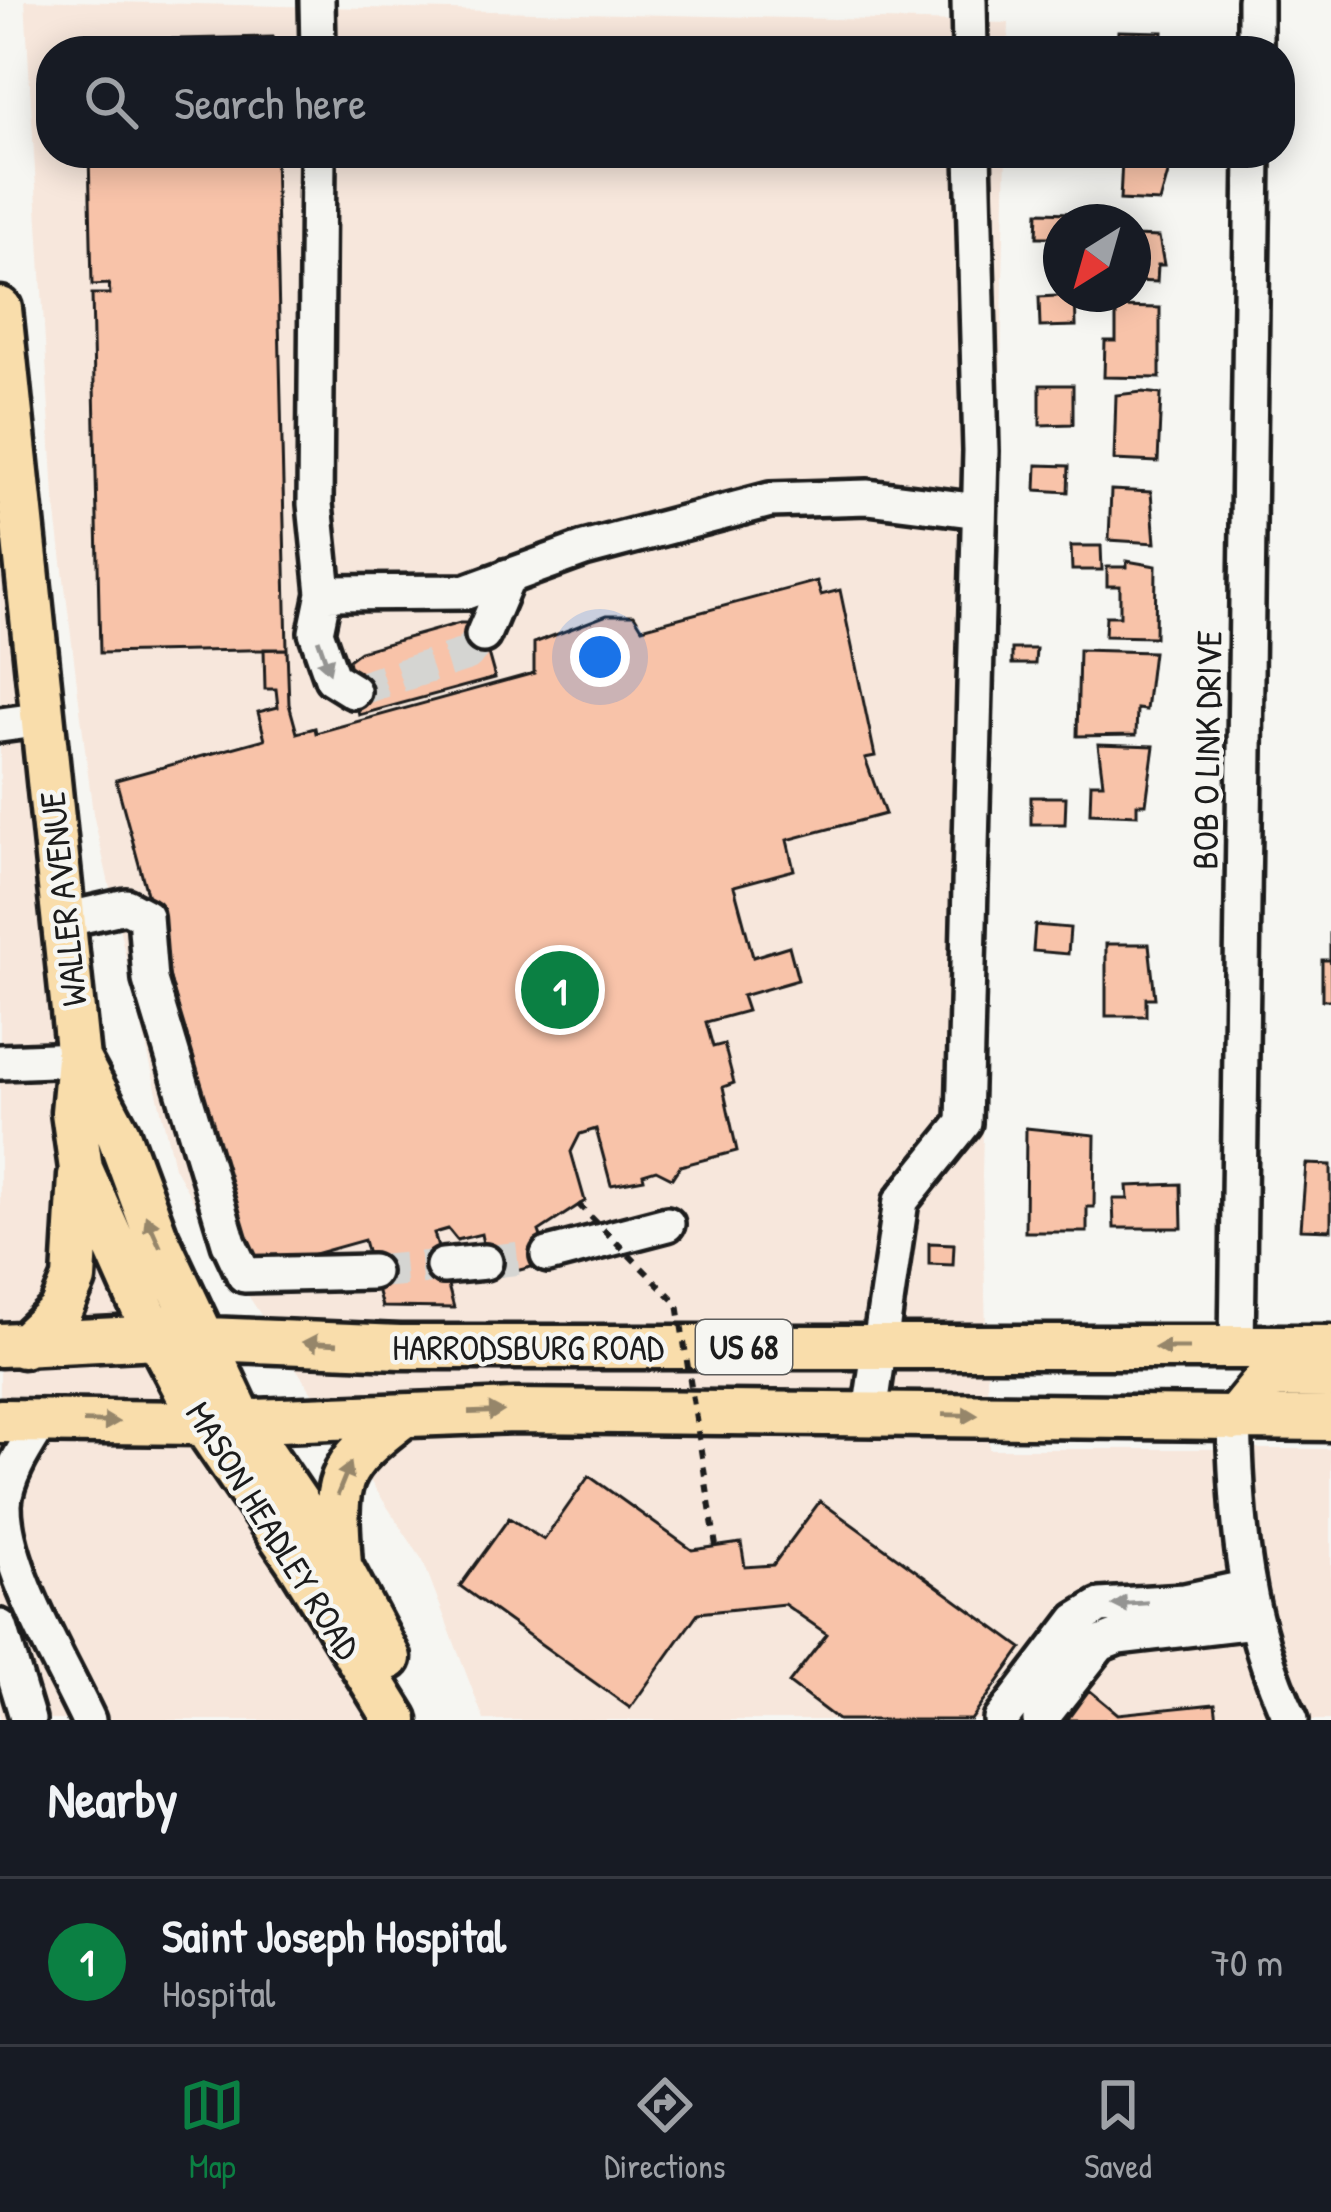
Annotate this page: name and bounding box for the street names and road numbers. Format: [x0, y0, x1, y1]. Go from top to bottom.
street label: BOB O LINK DRIVE [1179, 630, 1233, 870]
street label: WALLER AVENUE [26, 789, 98, 1009]
road number: US 68 [696, 1320, 792, 1374]
street label: HARRODSBURG ROAD [392, 1322, 664, 1371]
street label: MASON HEADLEY ROAD [175, 1392, 373, 1668]

